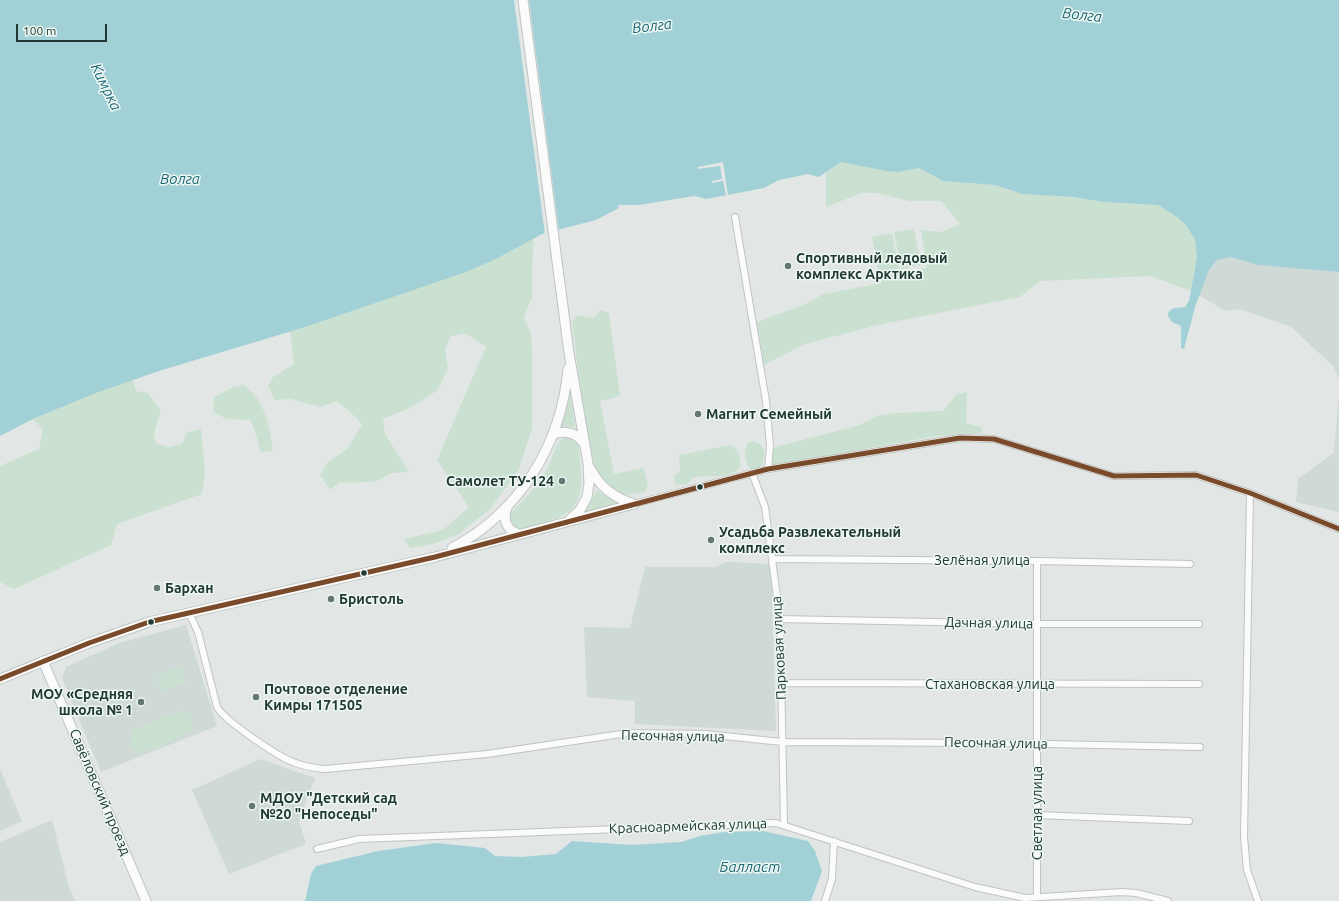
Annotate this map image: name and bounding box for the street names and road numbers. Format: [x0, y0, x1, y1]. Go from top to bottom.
street label: Зелёная улица [934, 552, 1030, 568]
street label: Парковая улица [768, 596, 790, 700]
street label: Дачная улица [945, 614, 1033, 632]
street label: Стахановская улица [925, 676, 1055, 692]
street label: Савёловский проезд [66, 726, 134, 858]
street label: Песочная улица [621, 727, 725, 745]
street label: Песочная улица [944, 734, 1048, 752]
street label: Светлая улица [1029, 766, 1045, 860]
street label: Красноармейская улица [609, 815, 767, 837]

